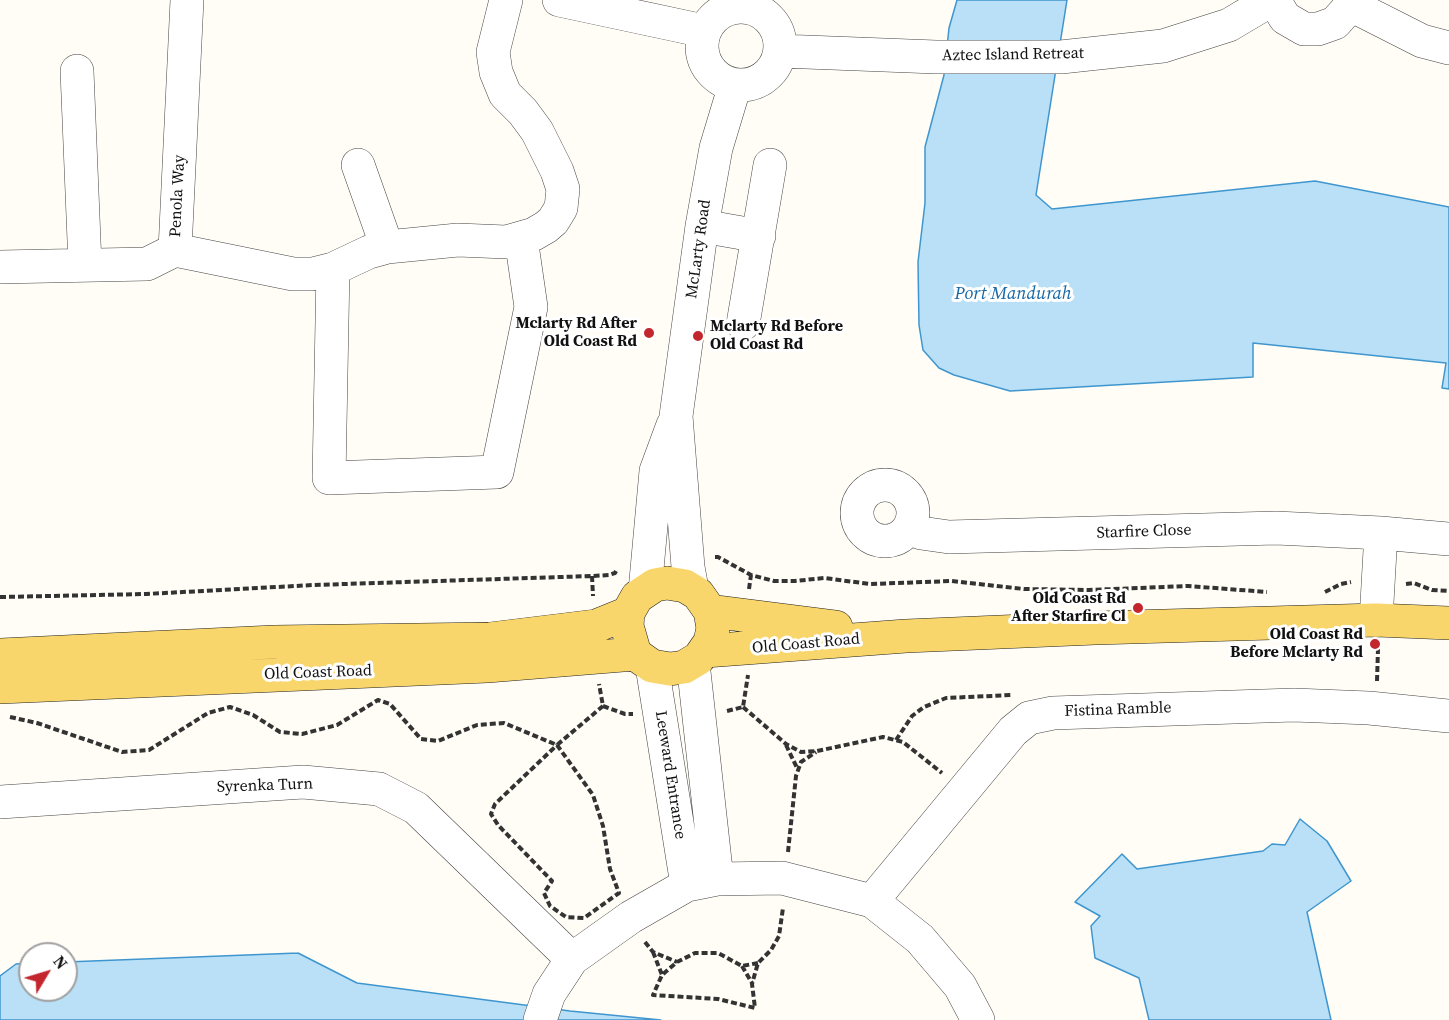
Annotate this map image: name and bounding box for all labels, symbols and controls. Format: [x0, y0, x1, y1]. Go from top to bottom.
street label: Aztec Island Retreat [942, 44, 1084, 66]
street label: Penola Way [166, 154, 190, 238]
street label: McLarty Road [683, 198, 715, 300]
water label: Port Mandurah [954, 283, 1072, 305]
place label: Mclarty Rd After Old Coast Rd [516, 314, 637, 352]
place label: Mclarty Rd Before Old Coast Rd [710, 317, 843, 355]
marker: Mclarty Rd After Old Coast Rd [642, 326, 656, 340]
marker: Mclarty Rd Before Old Coast Rd [691, 329, 705, 343]
street label: Starfire Close [1096, 521, 1192, 543]
place label: Old Coast Rd After Starfire Cl [1011, 589, 1126, 627]
marker: Old Coast Rd After Starfire Cl [1131, 601, 1145, 615]
place label: Old Coast Rd Before Mclarty Rd [1230, 625, 1363, 663]
street label: Old Coast Road [751, 630, 861, 658]
marker: Old Coast Rd Before Mclarty Rd [1368, 637, 1382, 651]
street label: Old Coast Road [264, 662, 372, 684]
street label: Fistina Ramble [1064, 699, 1172, 721]
street label: Leeward Entrance [650, 709, 690, 841]
street label: Syrenka Turn [217, 775, 313, 797]
north arrow [18, 942, 78, 1002]
text: N [48, 951, 73, 974]

